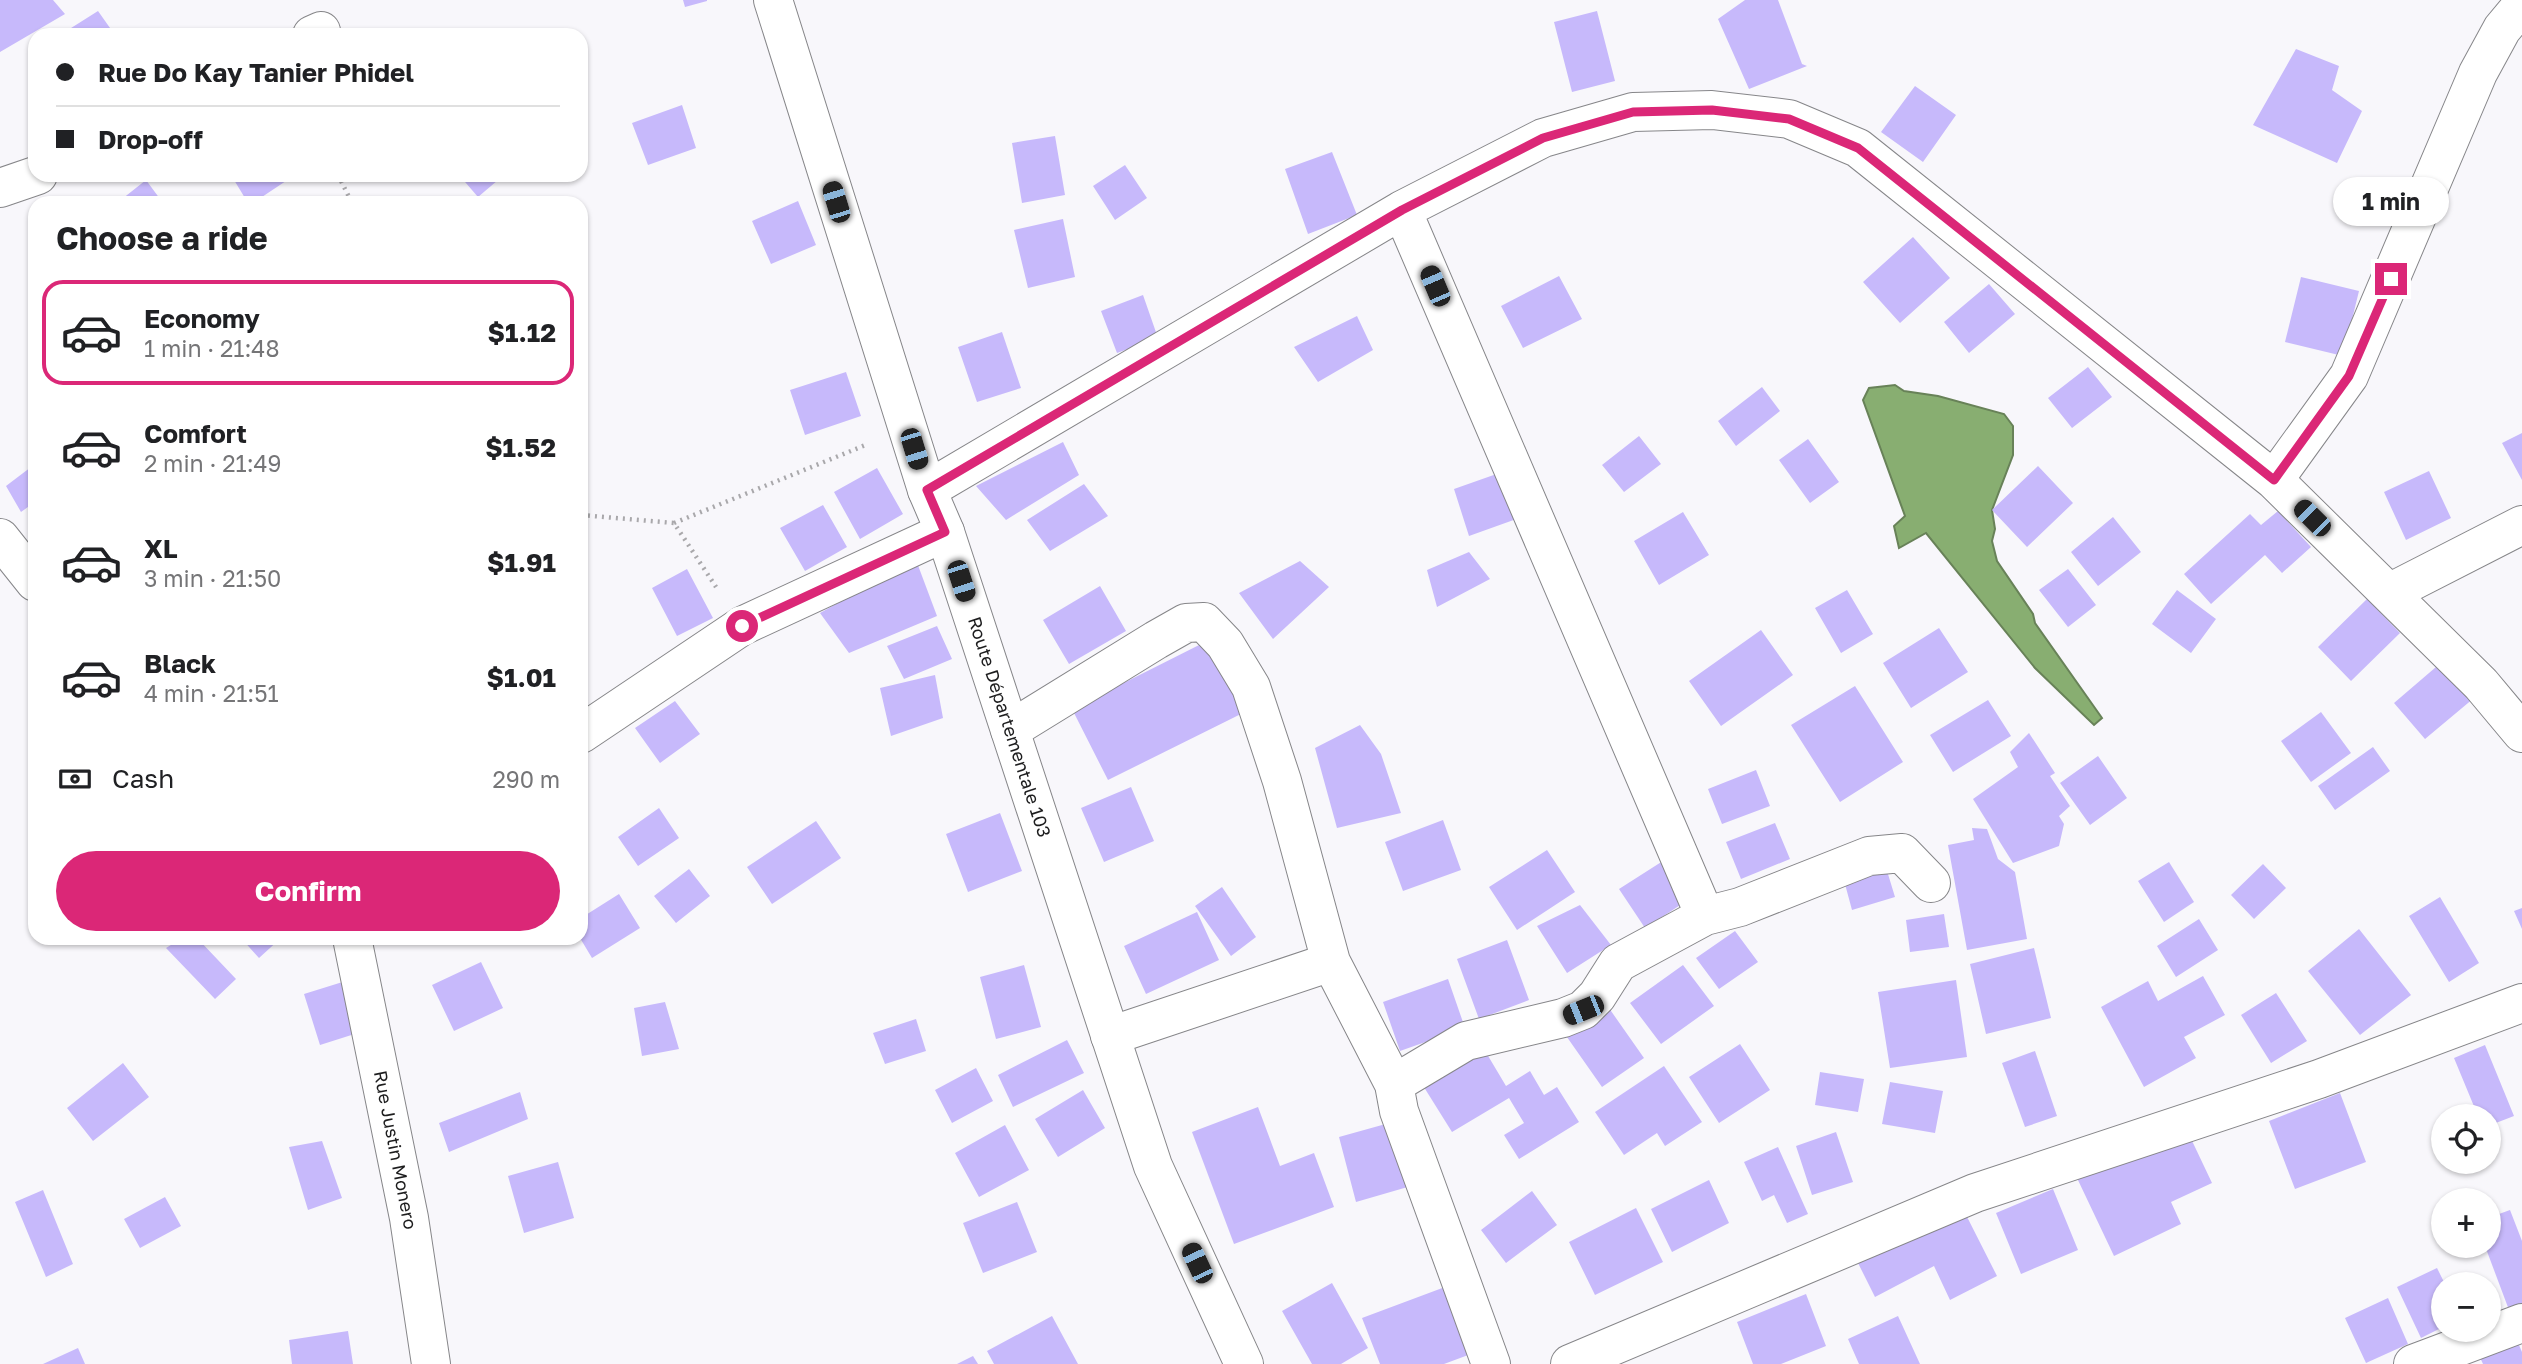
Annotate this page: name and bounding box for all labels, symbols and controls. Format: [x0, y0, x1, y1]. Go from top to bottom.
text: Rue Do Kay Tanier Phidel [98, 57, 414, 88]
text: Drop-off [98, 124, 203, 155]
callout: 1 min [2333, 177, 2449, 226]
car [820, 179, 853, 225]
text: 1 min [2362, 187, 2420, 215]
text: Choose a ride [56, 219, 268, 257]
car [1418, 263, 1453, 309]
route end [2375, 263, 2407, 295]
icon: car [60, 301, 123, 364]
text: Economy [144, 303, 260, 334]
text: $1.12 [488, 317, 556, 348]
text: 1 min · 21:48 [144, 334, 279, 362]
icon: car [60, 416, 123, 479]
text: Comfort [144, 418, 247, 449]
car [898, 426, 931, 472]
text: $1.52 [485, 432, 556, 463]
text: 2 min · 21:49 [144, 449, 282, 477]
car [2290, 496, 2335, 540]
icon: car [60, 531, 123, 594]
text: XL [144, 533, 178, 564]
text: $1.91 [487, 547, 556, 578]
car [945, 558, 978, 604]
text: 3 min · 21:50 [144, 564, 281, 592]
route start [726, 610, 758, 642]
street label: Route Départementale 103 [964, 614, 1056, 840]
icon: car [60, 646, 123, 709]
text: Black [144, 648, 216, 679]
text: $1.01 [487, 662, 556, 693]
text: 4 min · 21:51 [144, 679, 279, 707]
icon: cash [56, 760, 94, 798]
text: Cash [112, 763, 174, 794]
text: 290 m [492, 765, 560, 793]
button: Confirm [56, 851, 560, 931]
car [1560, 992, 1607, 1028]
street label: Rue Justin Monero [370, 1069, 422, 1231]
map controls [2431, 1104, 2501, 1342]
button: locate [2431, 1104, 2501, 1174]
button: + [2431, 1188, 2501, 1258]
car [1179, 1240, 1216, 1286]
button: − [2431, 1272, 2501, 1342]

